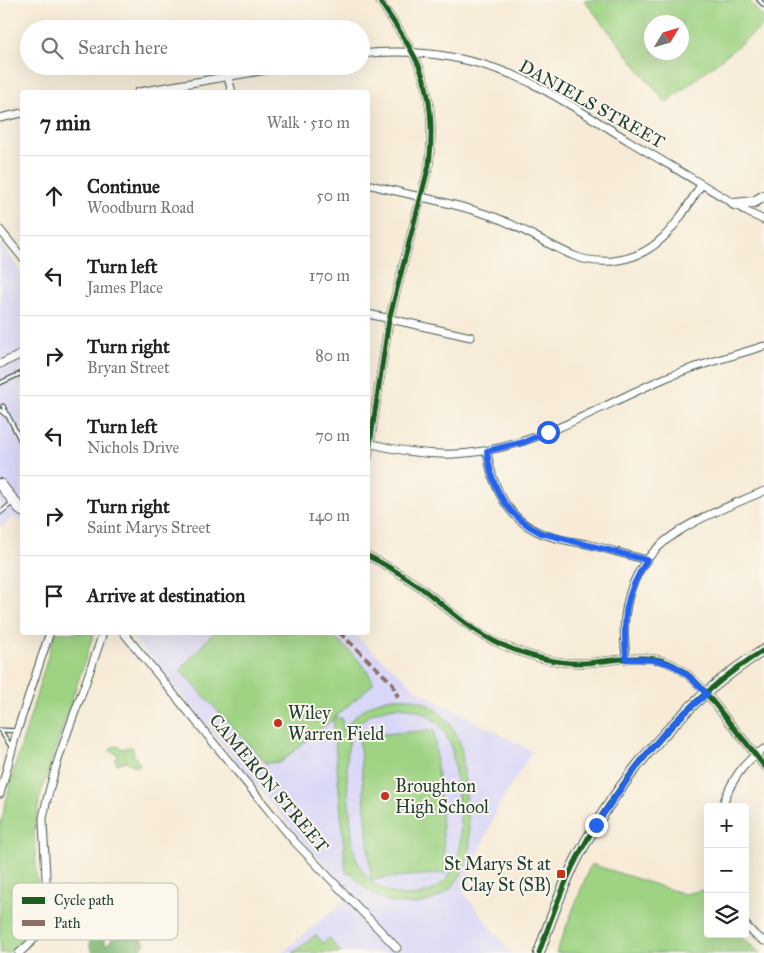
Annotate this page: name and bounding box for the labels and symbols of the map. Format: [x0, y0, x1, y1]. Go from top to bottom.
north arrow [644, 15, 689, 60]
street label: DANIELS STREET [515, 55, 669, 153]
route start [537, 421, 560, 444]
place label: Wiley Warren Field [288, 702, 384, 745]
street label: CAMERON STREET [205, 709, 333, 857]
marker: Wiley Warren Field [272, 717, 284, 729]
place label: Broughton High School [395, 775, 489, 819]
marker: Broughton High School [379, 790, 391, 802]
route end [585, 814, 608, 837]
place label: St Marys St at Clay St (SB) [444, 853, 552, 897]
marker: St Marys St at Clay St (SB) [555, 868, 567, 880]
legend [12, 883, 178, 940]
text: Cycle path [54, 892, 114, 909]
text: Path [54, 915, 81, 932]

